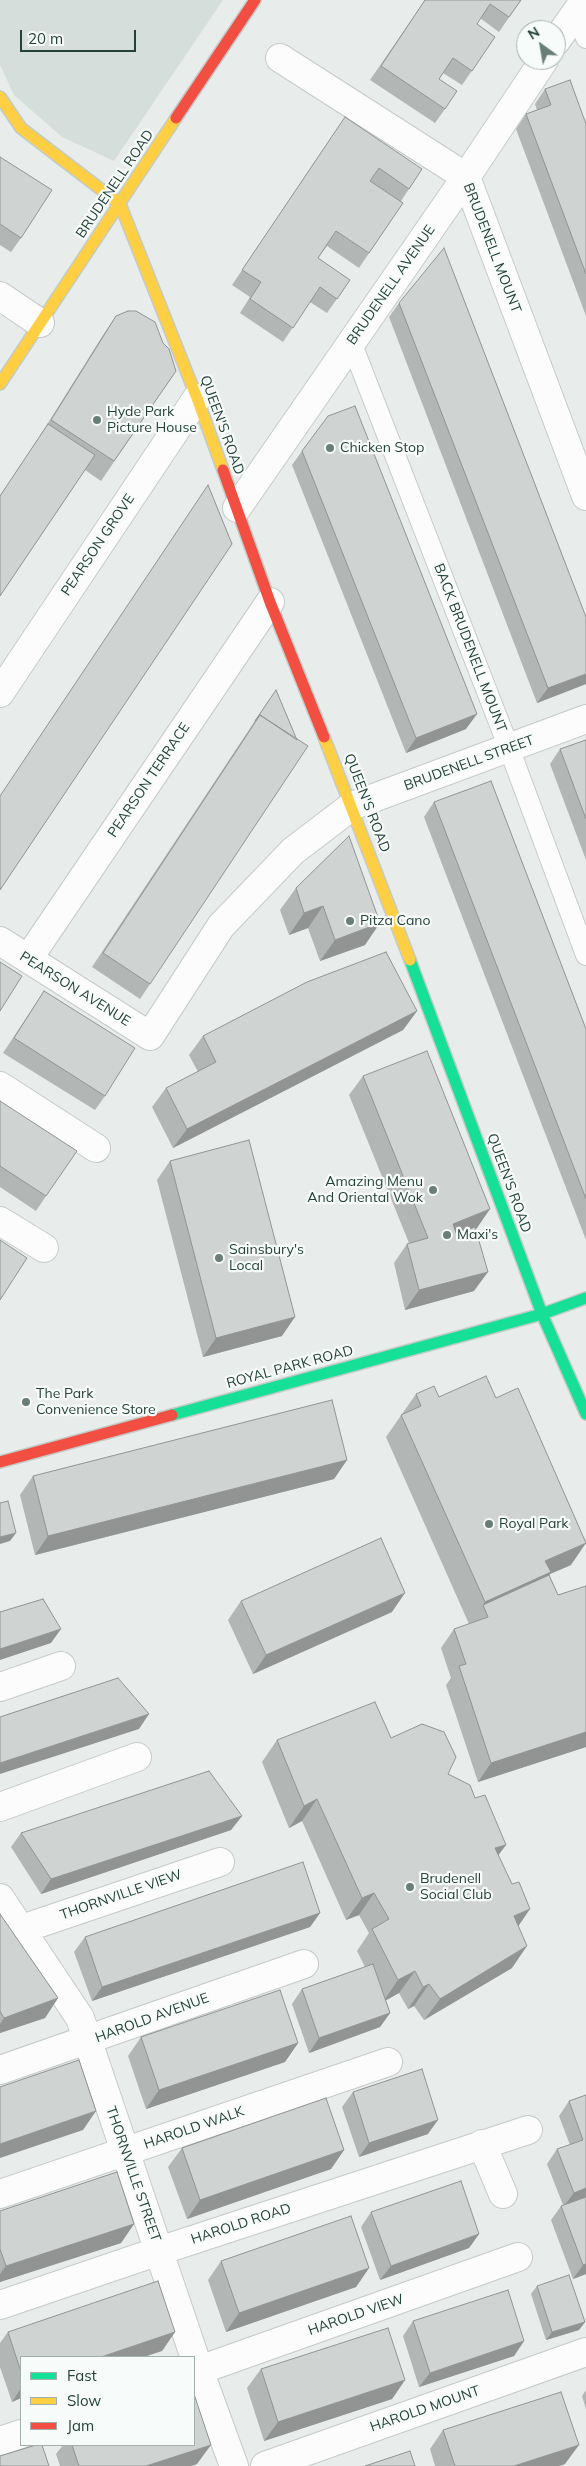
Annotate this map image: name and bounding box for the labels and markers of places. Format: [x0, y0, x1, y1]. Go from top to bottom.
place label: Hyde Park Picture House [107, 404, 197, 437]
marker: Hyde Park Picture House [91, 414, 103, 426]
place label: Chicken Stop [340, 440, 424, 456]
marker: Chicken Stop [324, 442, 336, 454]
place label: Pitza Cano [360, 913, 431, 929]
marker: Pitza Cano [344, 915, 356, 927]
place label: Amazing Menu And Oriental Wok [307, 1174, 423, 1206]
marker: Amazing Menu And Oriental Wok [427, 1184, 439, 1196]
place label: Maxi's [457, 1227, 498, 1243]
marker: Maxi's [441, 1229, 453, 1241]
place label: Sainsbury's Local [229, 1242, 304, 1274]
marker: Sainsbury's Local [213, 1252, 225, 1264]
place label: The Park Convenience Store [36, 1386, 156, 1418]
marker: The Park Convenience Store [20, 1396, 32, 1408]
place label: Royal Park [499, 1516, 569, 1532]
marker: Royal Park [483, 1518, 495, 1530]
place label: Brudenell Social Club [420, 1871, 492, 1904]
marker: Brudenell Social Club [404, 1881, 416, 1893]

